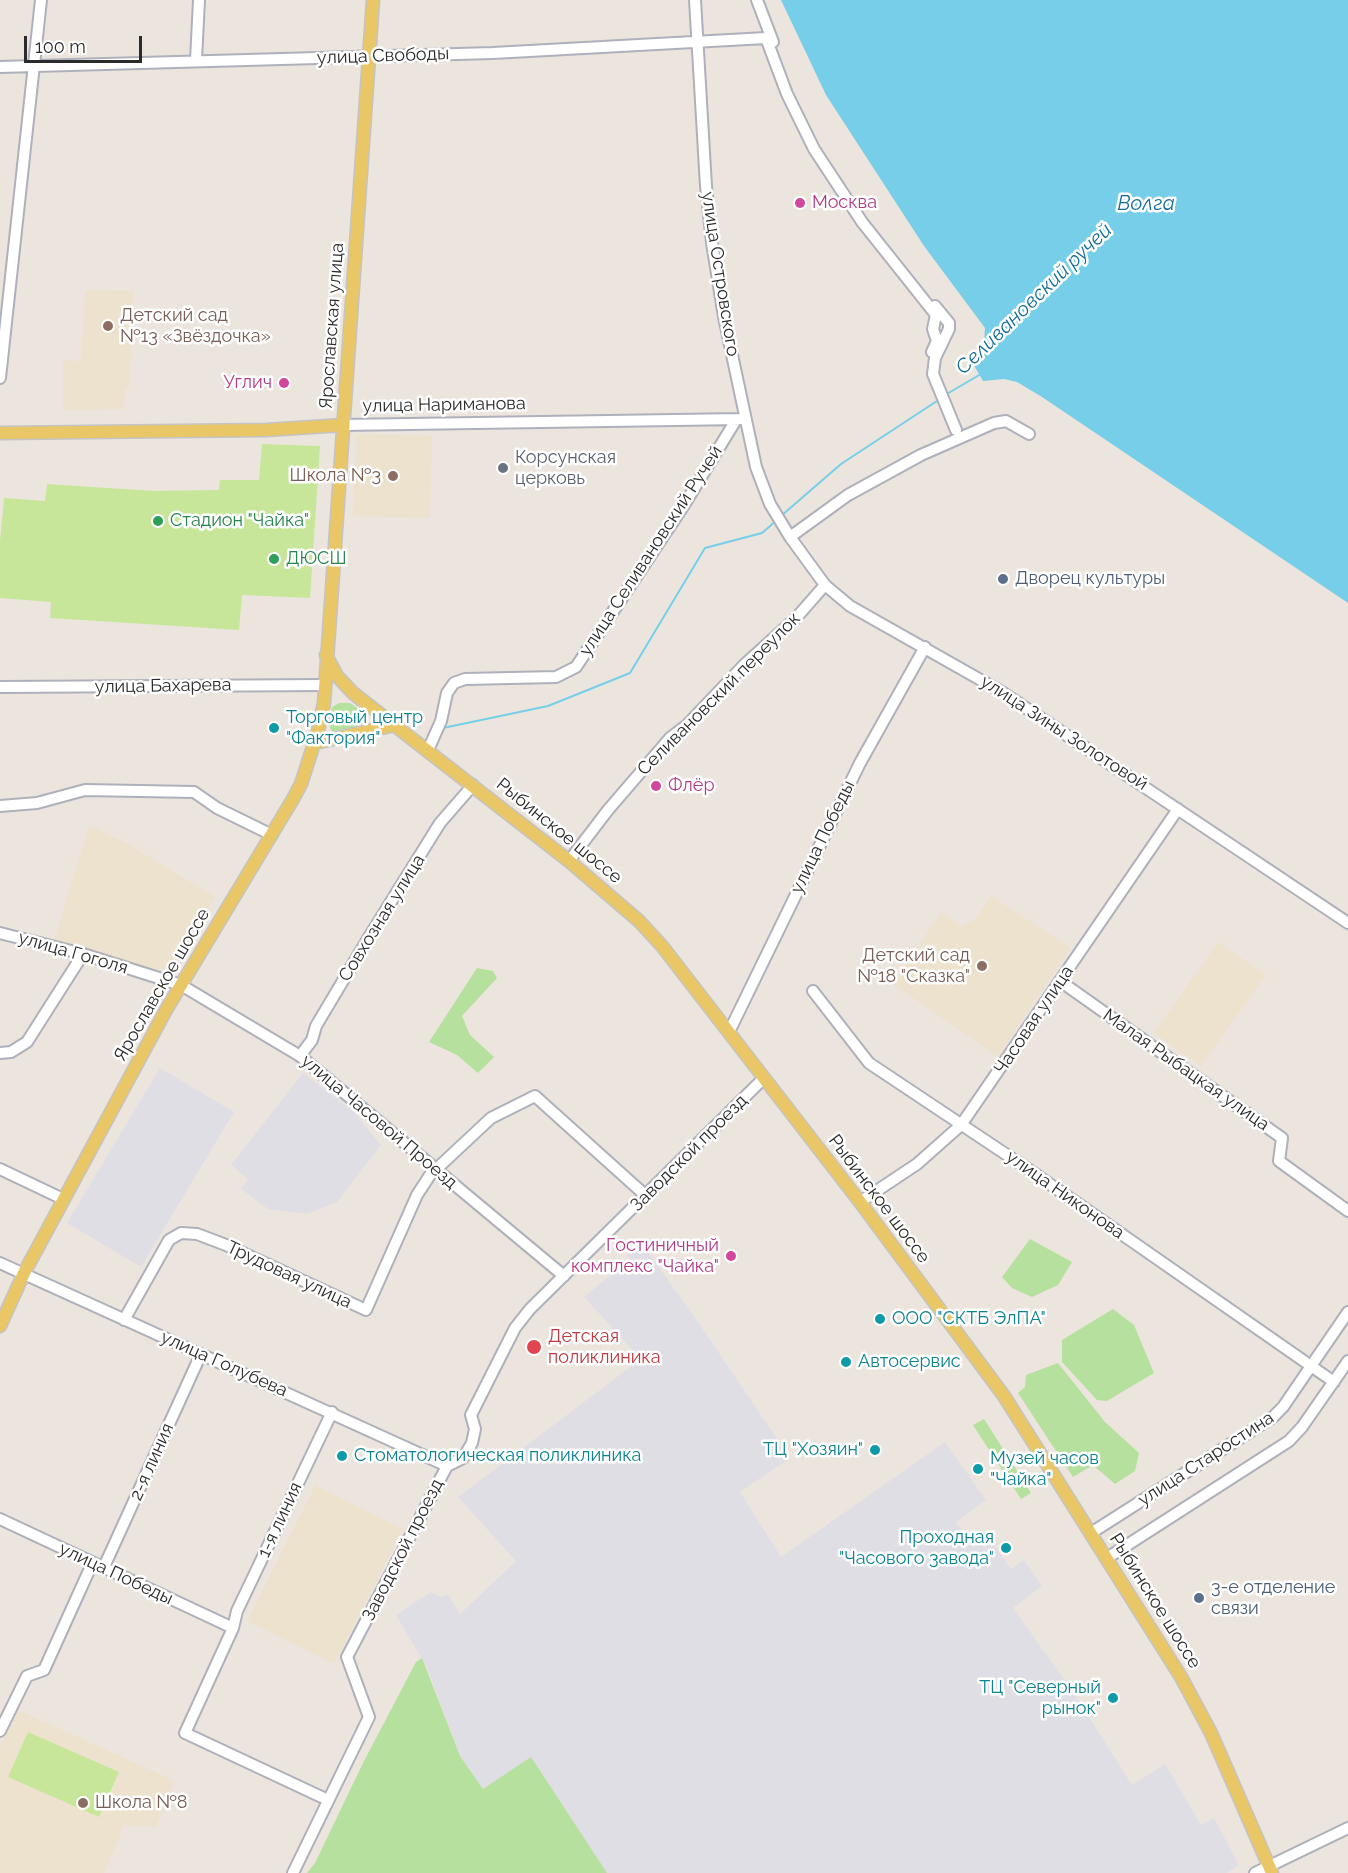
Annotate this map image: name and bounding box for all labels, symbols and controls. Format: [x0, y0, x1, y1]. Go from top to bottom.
scale bar [27, 24, 146, 62]
text: 100 m [35, 36, 86, 57]
street label: улица Свободы [316, 43, 450, 69]
street label: улица Островского [696, 190, 744, 358]
place label: Москва [812, 192, 877, 214]
water label: Волга [1117, 192, 1175, 216]
marker: Москва [793, 196, 807, 210]
water label: Селивановский ручей [951, 218, 1117, 380]
street label: Ярославская улица [315, 242, 349, 410]
place label: Детский сад №13 «Звёздочка» [120, 305, 271, 348]
marker: Детский сад №13 «Звёздочка» [101, 319, 115, 333]
place label: Углич [223, 372, 272, 394]
marker: Углич [277, 376, 291, 390]
street label: улица Нариманова [362, 393, 526, 417]
street label: улица Селивановский Ручей [575, 442, 727, 660]
place label: Корсунская церковь [515, 447, 616, 490]
marker: Корсунская церковь [496, 461, 510, 475]
place label: Школа №3 [290, 465, 381, 487]
marker: Школа №3 [386, 469, 400, 483]
place label: Стадион "Чайка" [170, 510, 309, 532]
marker: Стадион "Чайка" [151, 514, 165, 528]
place label: ДЮСШ [286, 548, 347, 570]
marker: ДЮСШ [267, 552, 281, 566]
place label: Дворец культуры [1015, 568, 1165, 590]
marker: Дворец культуры [996, 572, 1010, 586]
street label: Селивановский переулок [633, 608, 805, 780]
street label: улица Зины Золотовой [976, 671, 1152, 795]
street label: улица Бахарева [94, 674, 232, 698]
place label: Торговый центр "Фактория" [286, 707, 423, 750]
marker: Торговый центр "Фактория" [267, 721, 281, 735]
street label: Рыбинское шоссе [492, 774, 626, 888]
place label: Флёр [668, 775, 715, 797]
street label: улица Победы [786, 777, 860, 897]
marker: Флёр [649, 779, 663, 793]
street label: Совхозная улица [334, 850, 430, 986]
street label: Ярославское шоссе [109, 905, 215, 1065]
street label: улица Гоголя [16, 927, 130, 979]
place label: Детский сад №18 "Сказка" [857, 945, 970, 988]
marker: Детский сад №18 "Сказка" [975, 959, 989, 973]
street label: Часовая улица [990, 962, 1078, 1078]
street label: Малая Рыбацкая улица [1099, 1004, 1273, 1136]
street label: улица Часовой Проезд [297, 1050, 461, 1194]
street label: Заводской проезд [626, 1090, 752, 1216]
street label: Рыбинское шоссе [824, 1130, 934, 1268]
street label: улица Никонова [1002, 1146, 1128, 1244]
place label: Гостиничный комплекс "Чайка" [571, 1235, 719, 1278]
street label: Трудовая улица [223, 1237, 355, 1313]
marker: Гостиничный комплекс "Чайка" [724, 1249, 738, 1263]
place label: ООО "СКТБ ЭлПА" [892, 1308, 1046, 1330]
marker: ООО "СКТБ ЭлПА" [873, 1312, 887, 1326]
street label: улица Голубева [157, 1326, 291, 1402]
place label: Детская поликлиника [548, 1326, 660, 1368]
marker: Детская поликлиника [525, 1338, 543, 1356]
place label: Автосервис [858, 1351, 961, 1373]
marker: Автосервис [839, 1355, 853, 1369]
street label: улица Старостина [1134, 1407, 1278, 1511]
street label: 2-я линия [125, 1420, 179, 1504]
place label: ТЦ "Хозяин" [763, 1439, 863, 1461]
marker: ТЦ "Хозяин" [868, 1443, 882, 1457]
place label: Стоматологическая поликлиника [354, 1445, 641, 1467]
place label: Музей часов "Чайка" [990, 1448, 1099, 1490]
marker: Стоматологическая поликлиника [335, 1449, 349, 1463]
marker: Музей часов "Чайка" [971, 1462, 985, 1476]
street label: Заводской проезд [358, 1475, 448, 1625]
street label: 1-я линия [253, 1479, 307, 1561]
place label: Проходная "Часового 3авода" [839, 1527, 994, 1570]
street label: Рыбинское шоссе [1105, 1529, 1205, 1673]
street label: улица Победы [56, 1538, 176, 1610]
marker: Проходная "Часового 3авода" [999, 1541, 1013, 1555]
place label: 3-е отделение связи [1211, 1577, 1335, 1620]
marker: 3-е отделение связи [1192, 1591, 1206, 1605]
place label: ТЦ "Северный рынок" [979, 1677, 1101, 1720]
marker: ТЦ "Северный рынок" [1106, 1691, 1120, 1705]
place label: Школа №8 [95, 1792, 188, 1814]
marker: Школа №8 [76, 1796, 90, 1810]

